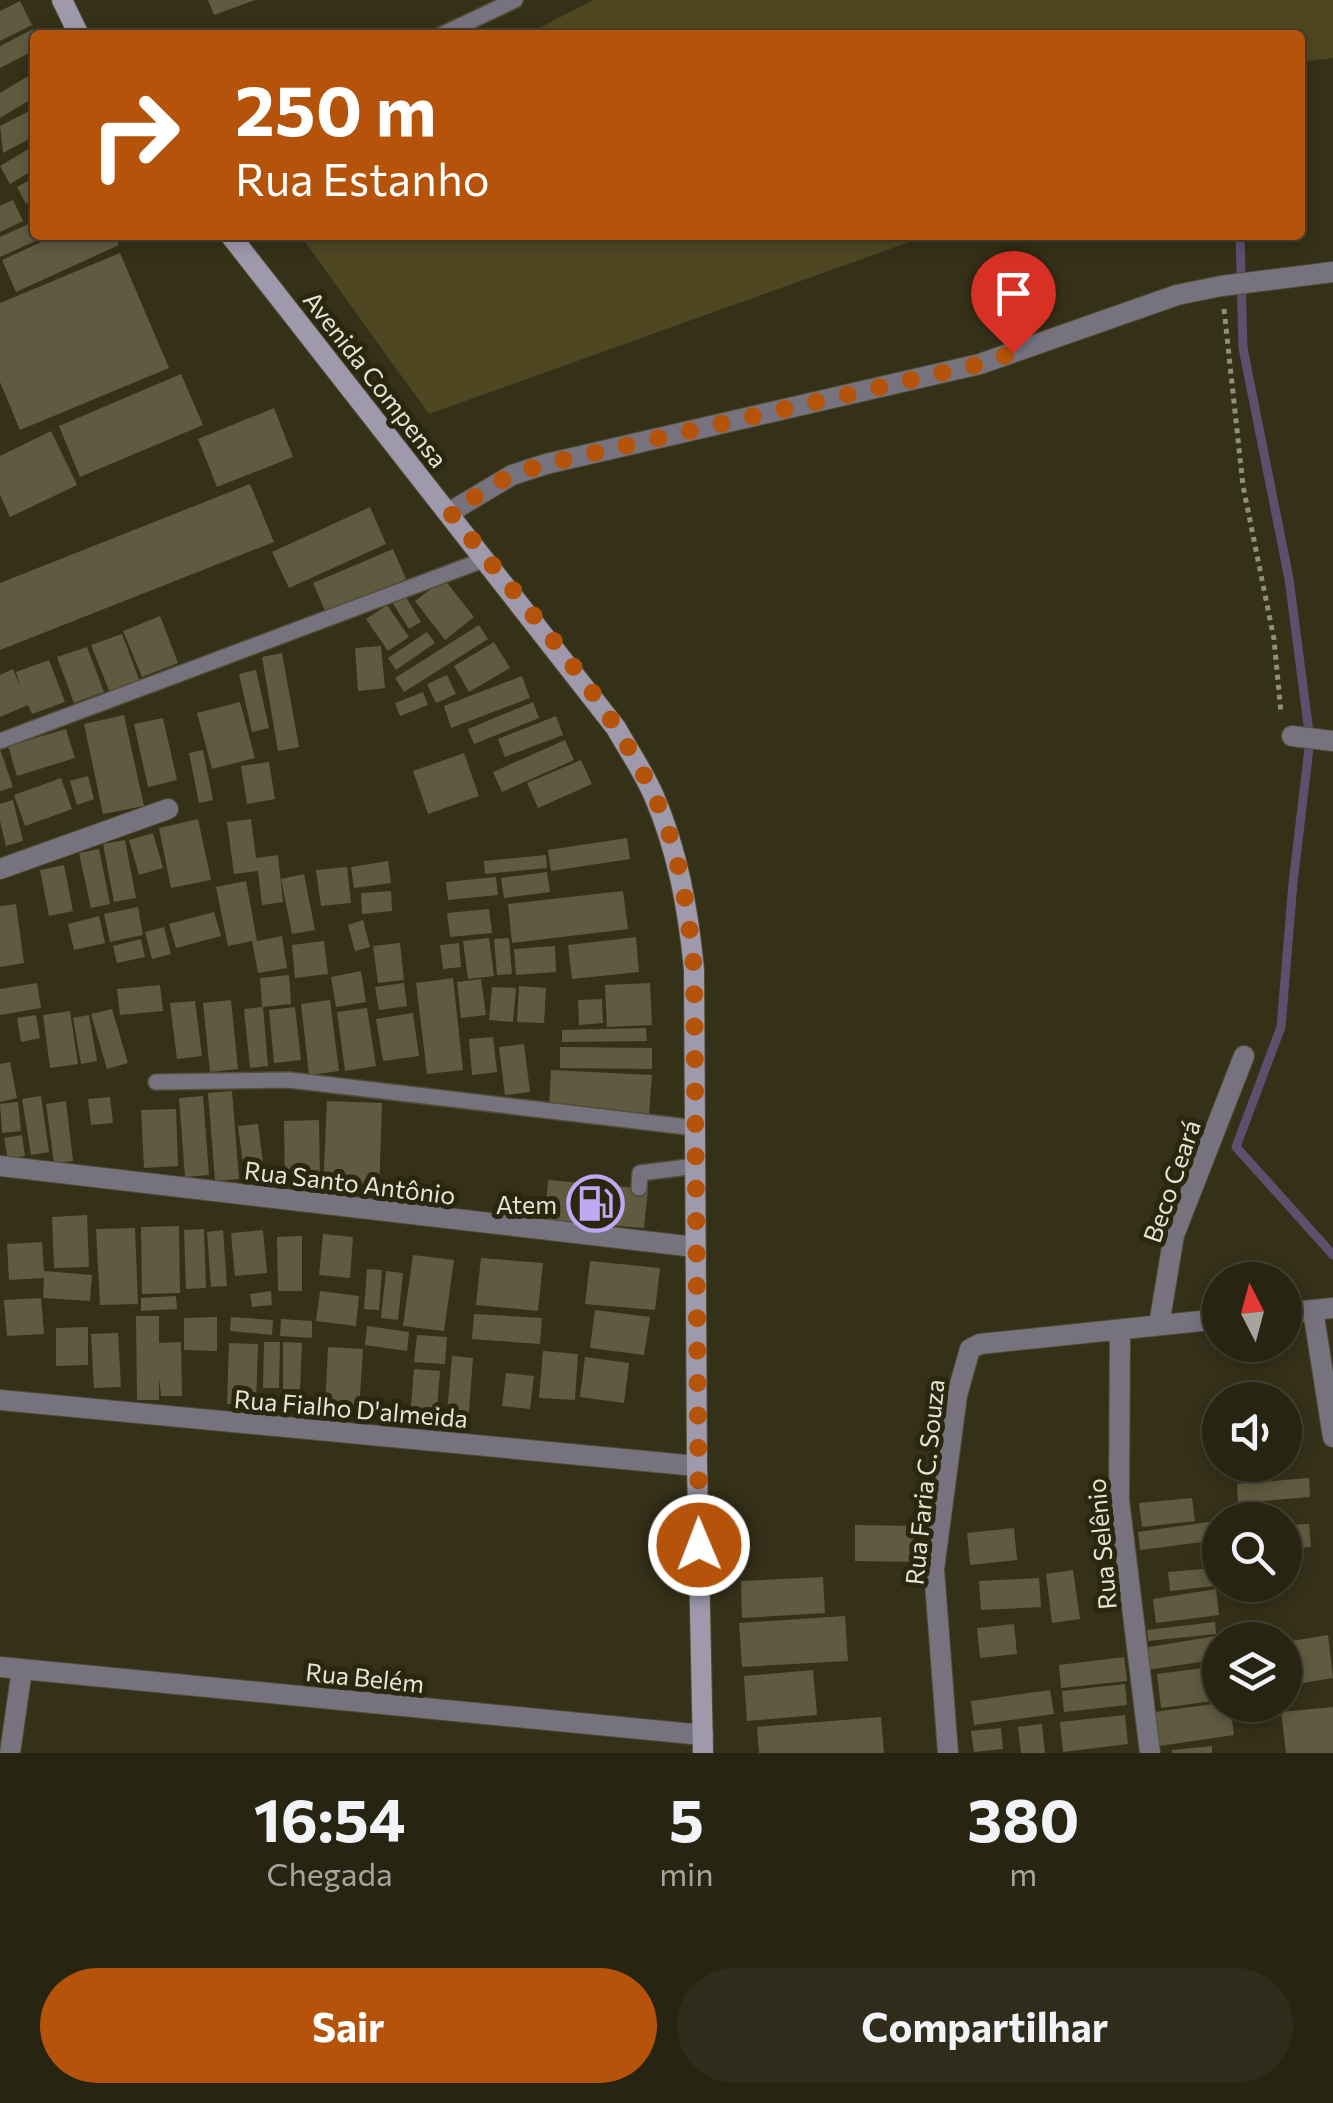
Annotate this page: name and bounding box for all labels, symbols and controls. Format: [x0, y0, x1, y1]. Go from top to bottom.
text: 250 m [235, 65, 437, 150]
icon: right [70, 70, 200, 200]
text: Rua Estanho [235, 150, 490, 205]
pin [971, 251, 1056, 354]
icon: arrive [986, 266, 1041, 321]
street label: Avenida Compensa [298, 285, 454, 473]
street label: Beco Ceará [1136, 1116, 1206, 1246]
street label: Rua Santo Antônio [243, 1154, 457, 1210]
fuel station icon: Atem [566, 1174, 626, 1234]
place label: Atem [496, 1189, 557, 1219]
north arrow [1202, 1262, 1302, 1362]
map controls [1202, 1262, 1302, 1722]
street label: Rua Faria C. Souza [898, 1378, 950, 1586]
button: sound [1202, 1382, 1302, 1482]
street label: Rua Fialho D'almeida [233, 1383, 469, 1433]
street label: Rua Selênio [1080, 1477, 1122, 1611]
position arrow [647, 1493, 751, 1597]
button: search [1202, 1502, 1302, 1602]
button: layers [1202, 1622, 1302, 1722]
street label: Rua Belém [304, 1656, 426, 1698]
text: 16:54 [254, 1781, 406, 1854]
text: 5 [669, 1781, 704, 1854]
text: 380 [967, 1781, 1079, 1854]
text: Chegada [266, 1853, 393, 1893]
text: min [659, 1853, 714, 1893]
text: m [1009, 1853, 1037, 1893]
button: Sair [40, 1968, 657, 2083]
button: Compartilhar [677, 1968, 1293, 2083]

